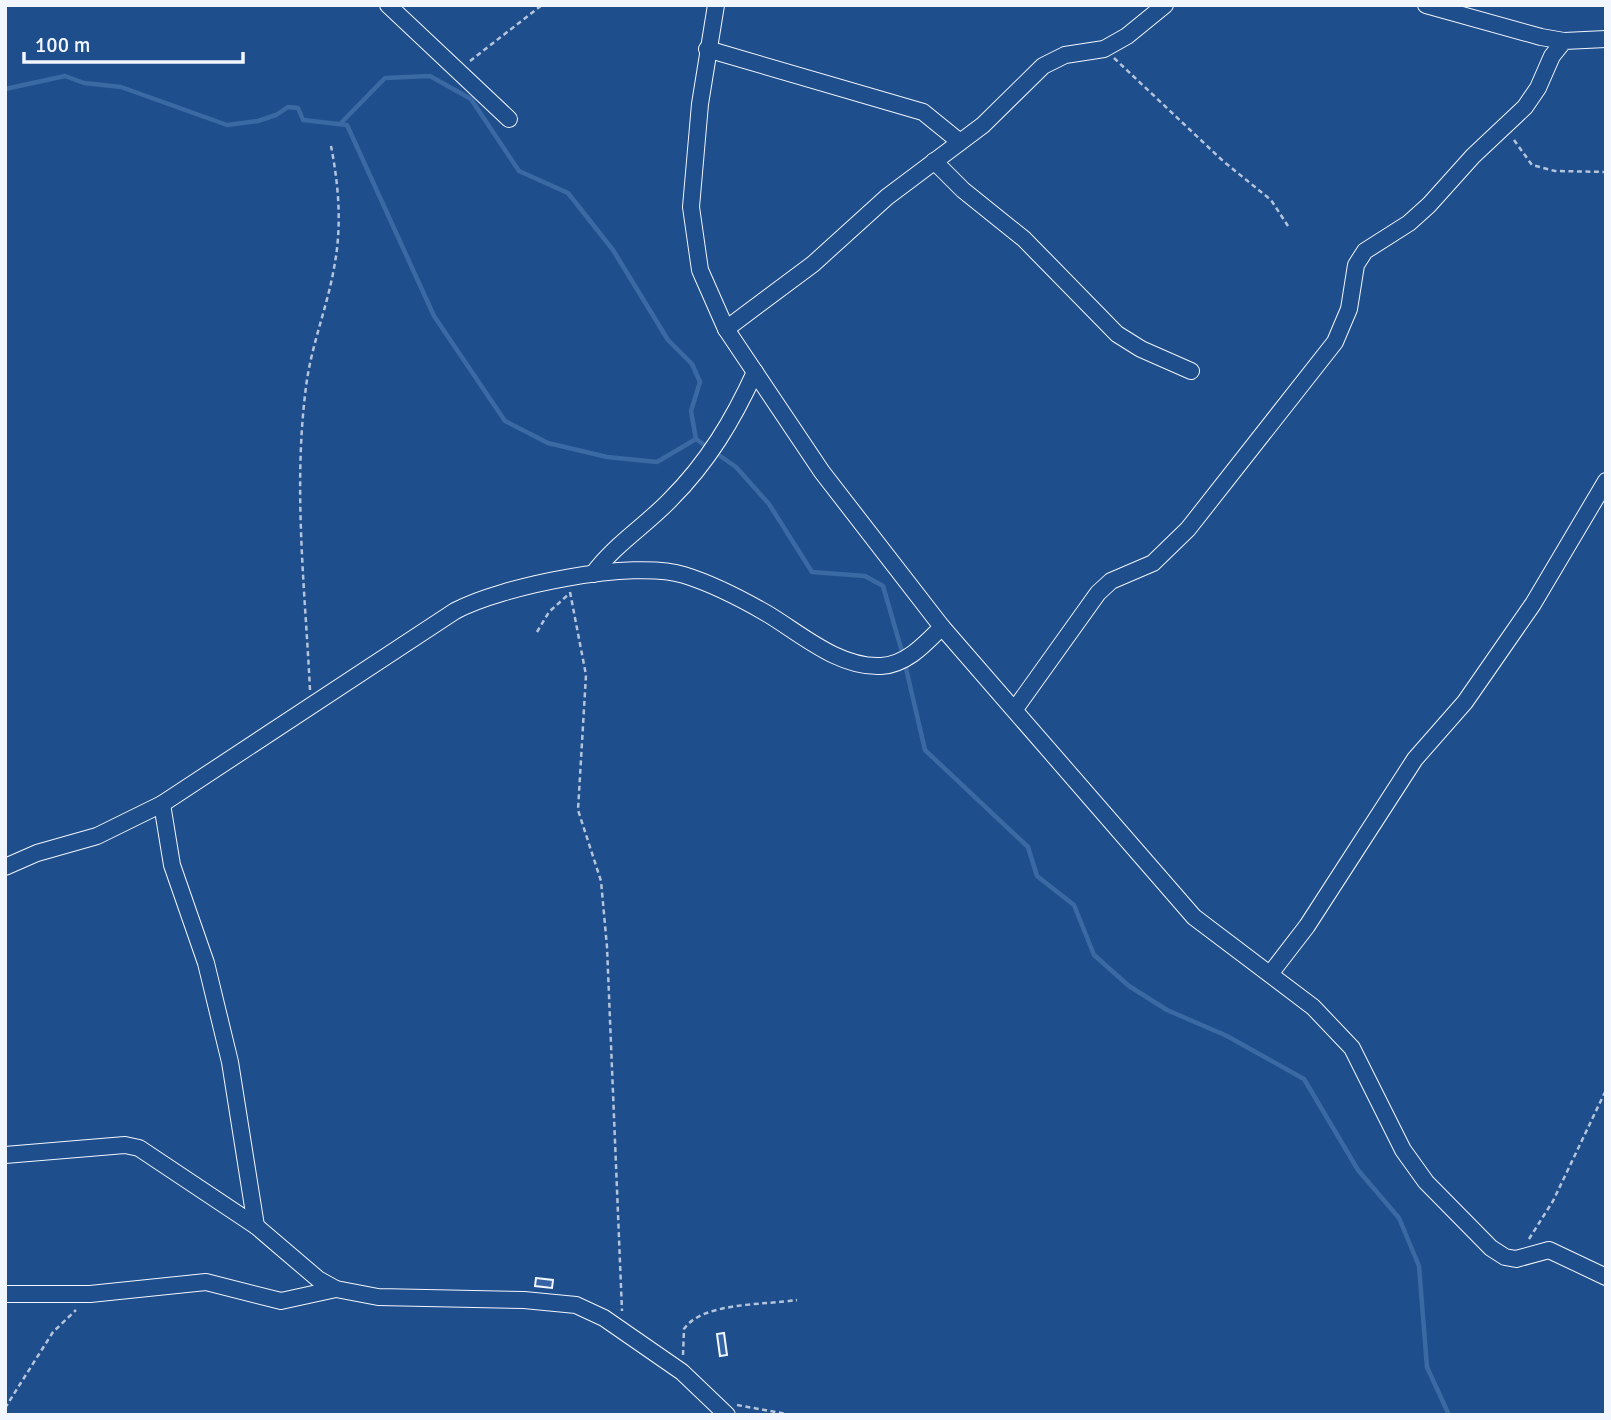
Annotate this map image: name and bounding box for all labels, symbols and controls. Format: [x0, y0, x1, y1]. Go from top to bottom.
scale bar [24, 21, 243, 65]
text: 100 m [35, 32, 90, 58]

